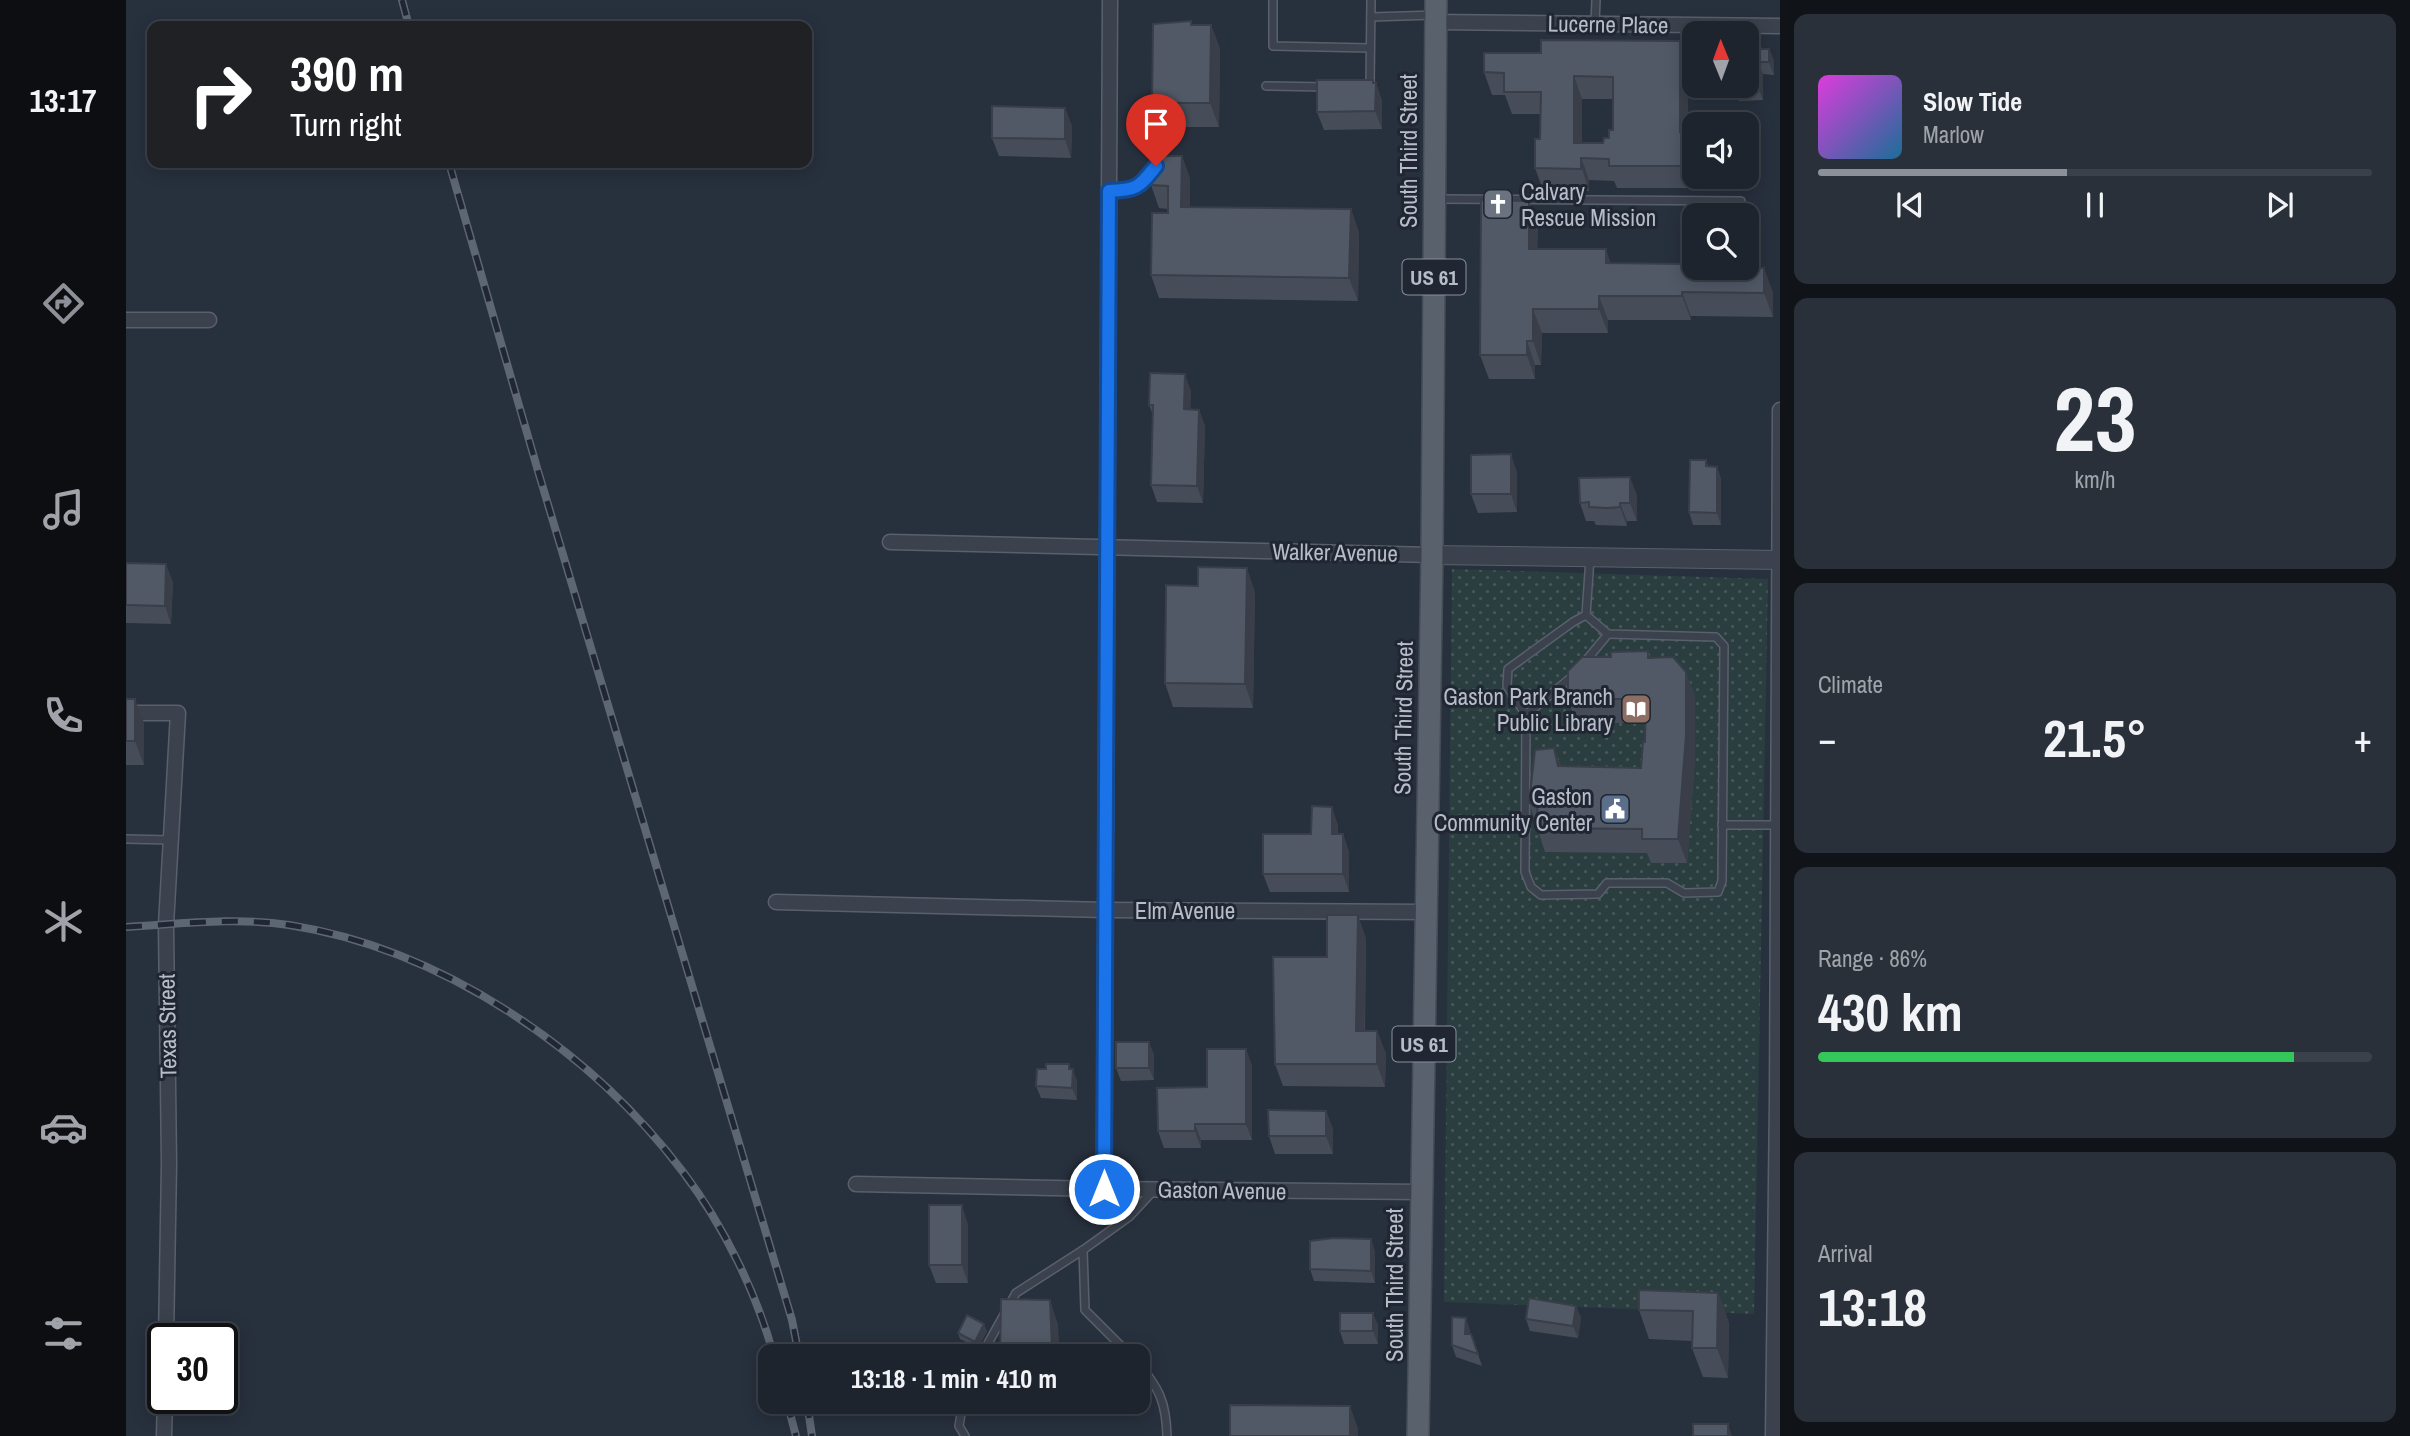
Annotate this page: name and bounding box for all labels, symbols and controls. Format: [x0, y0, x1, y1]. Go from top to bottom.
street label: Lucerne Place [1547, 7, 1669, 41]
north arrow [1682, 21, 1759, 98]
map controls [1682, 21, 1759, 280]
text: 390 m [290, 40, 404, 106]
icon: right [175, 49, 266, 140]
street label: South Third Street [1393, 74, 1424, 228]
text: 13:17 [29, 79, 97, 122]
text: Slow Tide [1923, 84, 2022, 119]
pin [1126, 94, 1186, 166]
text: Turn right [290, 103, 402, 146]
icon: arrive [1137, 105, 1175, 143]
button: sound [1682, 112, 1759, 189]
text: Marlow [1923, 119, 1984, 150]
place label: Calvary Rescue Mission [1521, 176, 1656, 233]
icon: previous [1891, 186, 1929, 224]
icon: pause [2076, 186, 2114, 224]
icon: next [2261, 186, 2299, 224]
church icon: Calvary Rescue Mission [1481, 187, 1515, 221]
button: search [1682, 203, 1759, 280]
road number: US 61 [1402, 260, 1466, 294]
icon: directions [39, 279, 88, 328]
text: 23 [2054, 357, 2137, 479]
text: km/h [2075, 464, 2115, 495]
icon: music [39, 485, 88, 534]
street label: Walker Avenue [1272, 535, 1398, 569]
street label: South Third Street [1386, 641, 1420, 795]
text: Climate [1818, 669, 1883, 700]
place label: Gaston Park Branch Public Library [1443, 681, 1614, 738]
icon: phone [39, 691, 88, 740]
library icon: Gaston Park Branch Public Library [1619, 692, 1653, 726]
text: 21.5° [2043, 703, 2147, 773]
text: − [1818, 713, 1836, 764]
text: + [2354, 713, 2372, 764]
place label: Gaston Community Center [1434, 781, 1593, 838]
public building icon: Gaston Community Center [1598, 792, 1632, 826]
street label: Elm Avenue [1135, 895, 1235, 926]
icon: climate [39, 897, 88, 946]
text: Range · 86% [1818, 943, 1927, 974]
street label: Texas Street [151, 973, 183, 1079]
text: 430 km [1818, 977, 1963, 1047]
road number: US 61 [1392, 1026, 1456, 1062]
icon: car [39, 1103, 88, 1152]
position arrow [1067, 1152, 1141, 1226]
street label: Gaston Avenue [1157, 1173, 1287, 1207]
street label: South Third Street [1379, 1208, 1410, 1362]
text: Arrival [1818, 1238, 1873, 1269]
text: 13:18 [1818, 1272, 1927, 1342]
icon: filters [39, 1309, 88, 1358]
speed limit sign: 30 [147, 1323, 238, 1414]
text: 13:18 · 1 min · 410 m [851, 1361, 1057, 1396]

